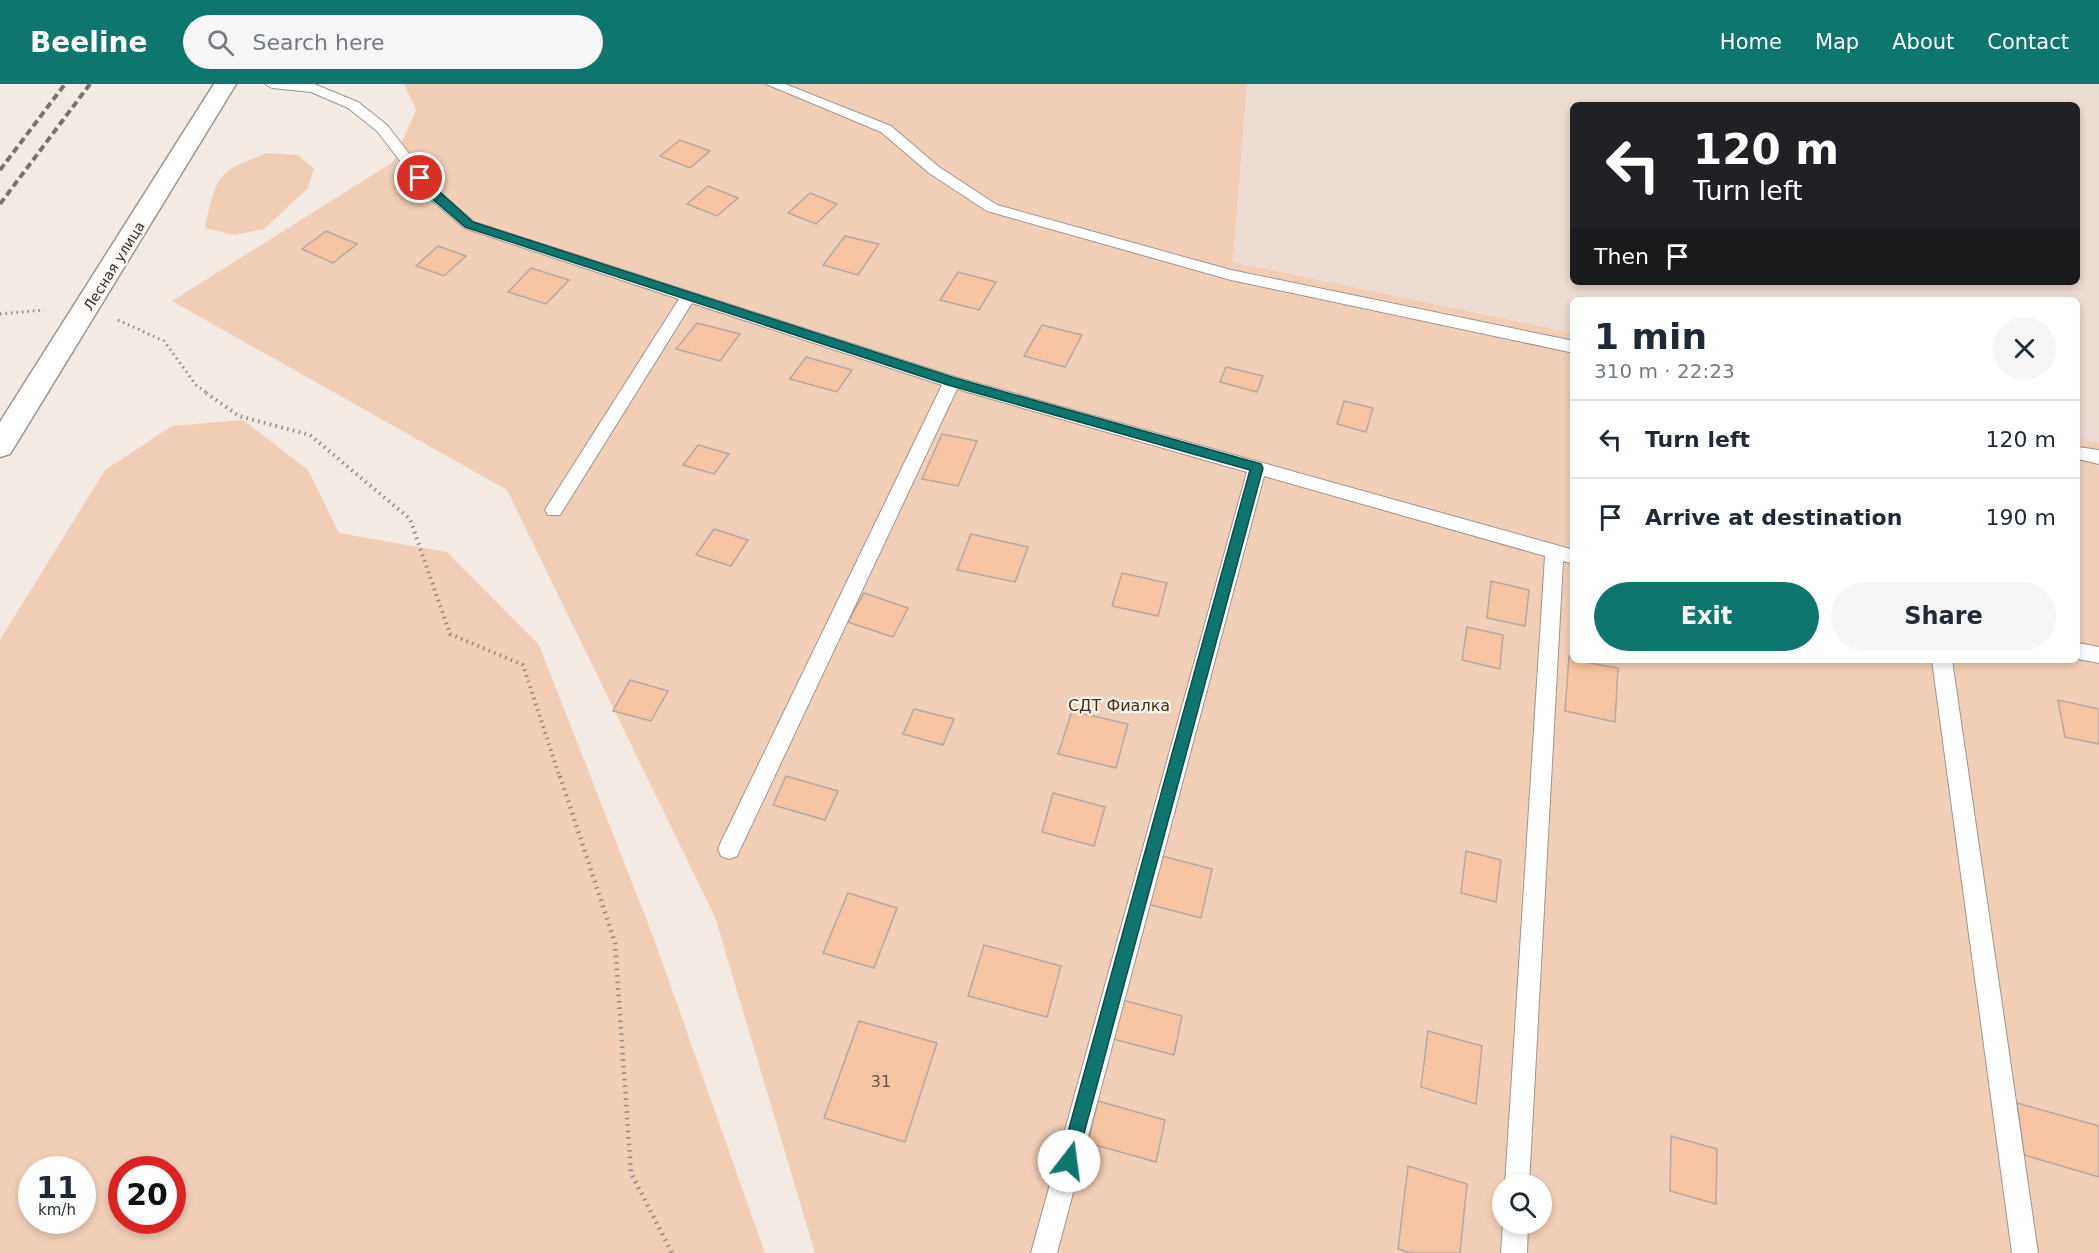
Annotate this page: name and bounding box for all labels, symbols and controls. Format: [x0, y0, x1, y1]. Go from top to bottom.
search box [183, 15, 603, 69]
text: Beeline [30, 26, 147, 59]
icon: search [204, 26, 237, 59]
text: Search here [252, 30, 385, 55]
text: Home [1720, 30, 1782, 54]
text: Map [1815, 30, 1859, 54]
text: About [1892, 30, 1954, 54]
text: Contact [1987, 30, 2069, 54]
text: 120 m [1693, 125, 1839, 174]
icon: left [1594, 126, 1672, 204]
pin [394, 152, 445, 203]
icon: arrive [403, 161, 436, 194]
text: Turn left [1693, 175, 1803, 206]
street label: Лесная улица [80, 219, 148, 313]
icon: arrive [1661, 240, 1694, 273]
text: Then [1594, 244, 1649, 269]
text: 1 min [1594, 316, 1707, 357]
button: close [1993, 317, 2056, 380]
text: 310 m · 22:23 [1594, 359, 1735, 383]
icon: left [1594, 423, 1627, 456]
text: Turn left [1645, 427, 1750, 452]
text: 120 m [1986, 427, 2056, 452]
icon: arrive [1594, 501, 1627, 534]
text: Arrive at destination [1645, 505, 1902, 530]
text: 190 m [1986, 505, 2056, 530]
button: Exit [1594, 582, 1819, 651]
button: Share [1831, 582, 2056, 651]
park label: СДТ Фиалка [1068, 696, 1170, 715]
house number: 31 [871, 1072, 891, 1091]
position arrow [1037, 1129, 1101, 1193]
speed limit sign: 20 [108, 1156, 186, 1234]
text: 11 [36, 1170, 78, 1205]
map controls [1492, 1174, 1552, 1234]
button: search [1492, 1174, 1552, 1234]
text: km/h [38, 1201, 76, 1219]

